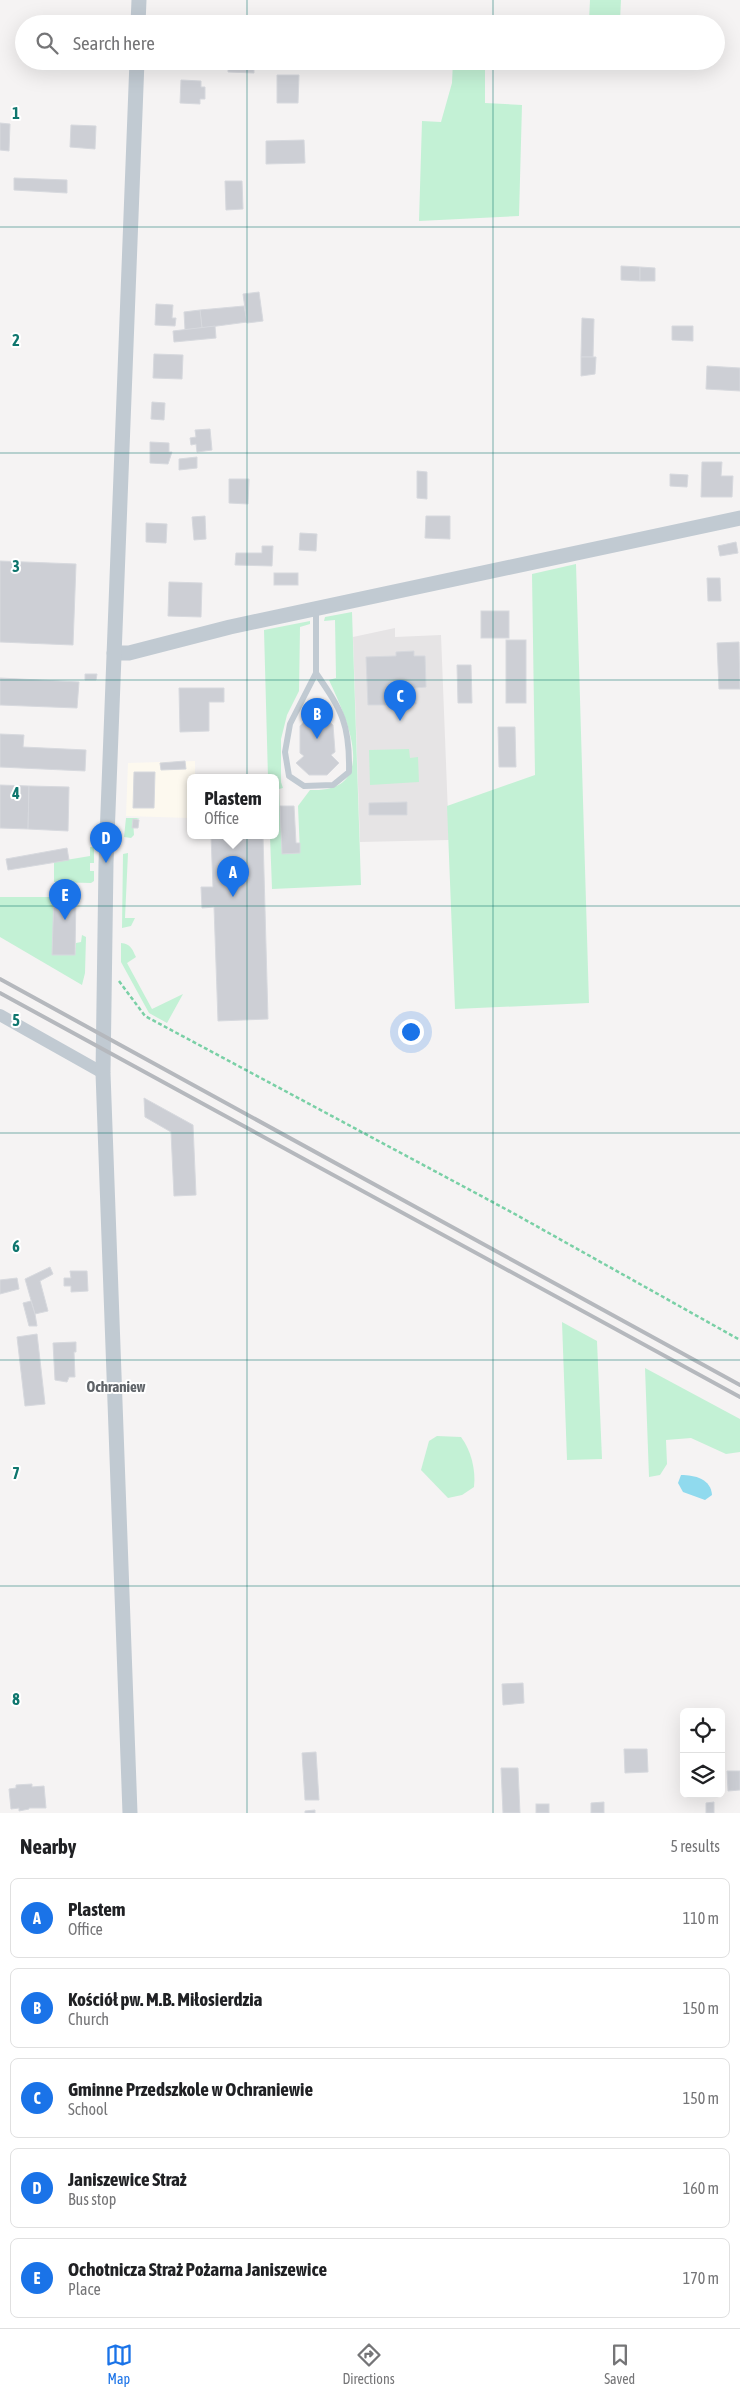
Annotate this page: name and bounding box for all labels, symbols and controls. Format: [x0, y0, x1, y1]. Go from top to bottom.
search box [15, 15, 725, 70]
icon: search [33, 29, 61, 57]
text: Search here [73, 32, 155, 54]
text: 1 [12, 104, 20, 122]
text: 2 [12, 331, 20, 349]
text: 3 [12, 557, 20, 575]
pin: C [384, 680, 416, 721]
pin: B [301, 698, 333, 739]
popup [187, 774, 279, 839]
text: 4 [11, 784, 20, 802]
text: Plastem [204, 787, 262, 809]
text: Office [204, 809, 239, 827]
pin: D [90, 822, 122, 863]
pin: A [217, 856, 249, 897]
pin: E [49, 879, 81, 920]
text: 5 [12, 1011, 20, 1029]
your location [398, 1019, 424, 1045]
text: 6 [12, 1237, 20, 1255]
district label: Ochraniew [86, 1378, 146, 1395]
text: 7 [12, 1464, 20, 1482]
text: 8 [12, 1690, 20, 1708]
map controls [680, 1708, 725, 1798]
button: locate [680, 1708, 725, 1753]
button: layers [680, 1753, 725, 1798]
text: Nearby [20, 1834, 76, 1858]
text: 5 results [670, 1837, 720, 1855]
text: Plastem [68, 1898, 125, 1920]
text: A [33, 1909, 41, 1927]
text: 110 m [683, 1909, 719, 1927]
text: Office [68, 1920, 103, 1938]
text: Kościół pw. M.B. Miłosierdzia [68, 1988, 262, 2010]
text: B [33, 1999, 41, 2017]
text: 150 m [683, 1999, 719, 2017]
text: Church [68, 2010, 109, 2028]
text: Gminne Przedszkole w Ochraniewie [68, 2078, 313, 2100]
text: C [33, 2089, 41, 2107]
text: 150 m [683, 2089, 719, 2107]
text: School [68, 2100, 108, 2118]
text: Janiszewice Straż [68, 2168, 187, 2190]
text: D [33, 2179, 41, 2197]
text: 160 m [683, 2179, 719, 2197]
text: Bus stop [68, 2190, 116, 2208]
text: Ochotnicza Straż Pożarna Janiszewice [68, 2258, 327, 2280]
text: E [34, 2269, 40, 2287]
text: 170 m [683, 2269, 719, 2287]
text: Place [68, 2280, 101, 2298]
tab: Map [105, 2341, 133, 2387]
tab: Directions [342, 2341, 395, 2387]
tab: Saved [604, 2341, 635, 2387]

